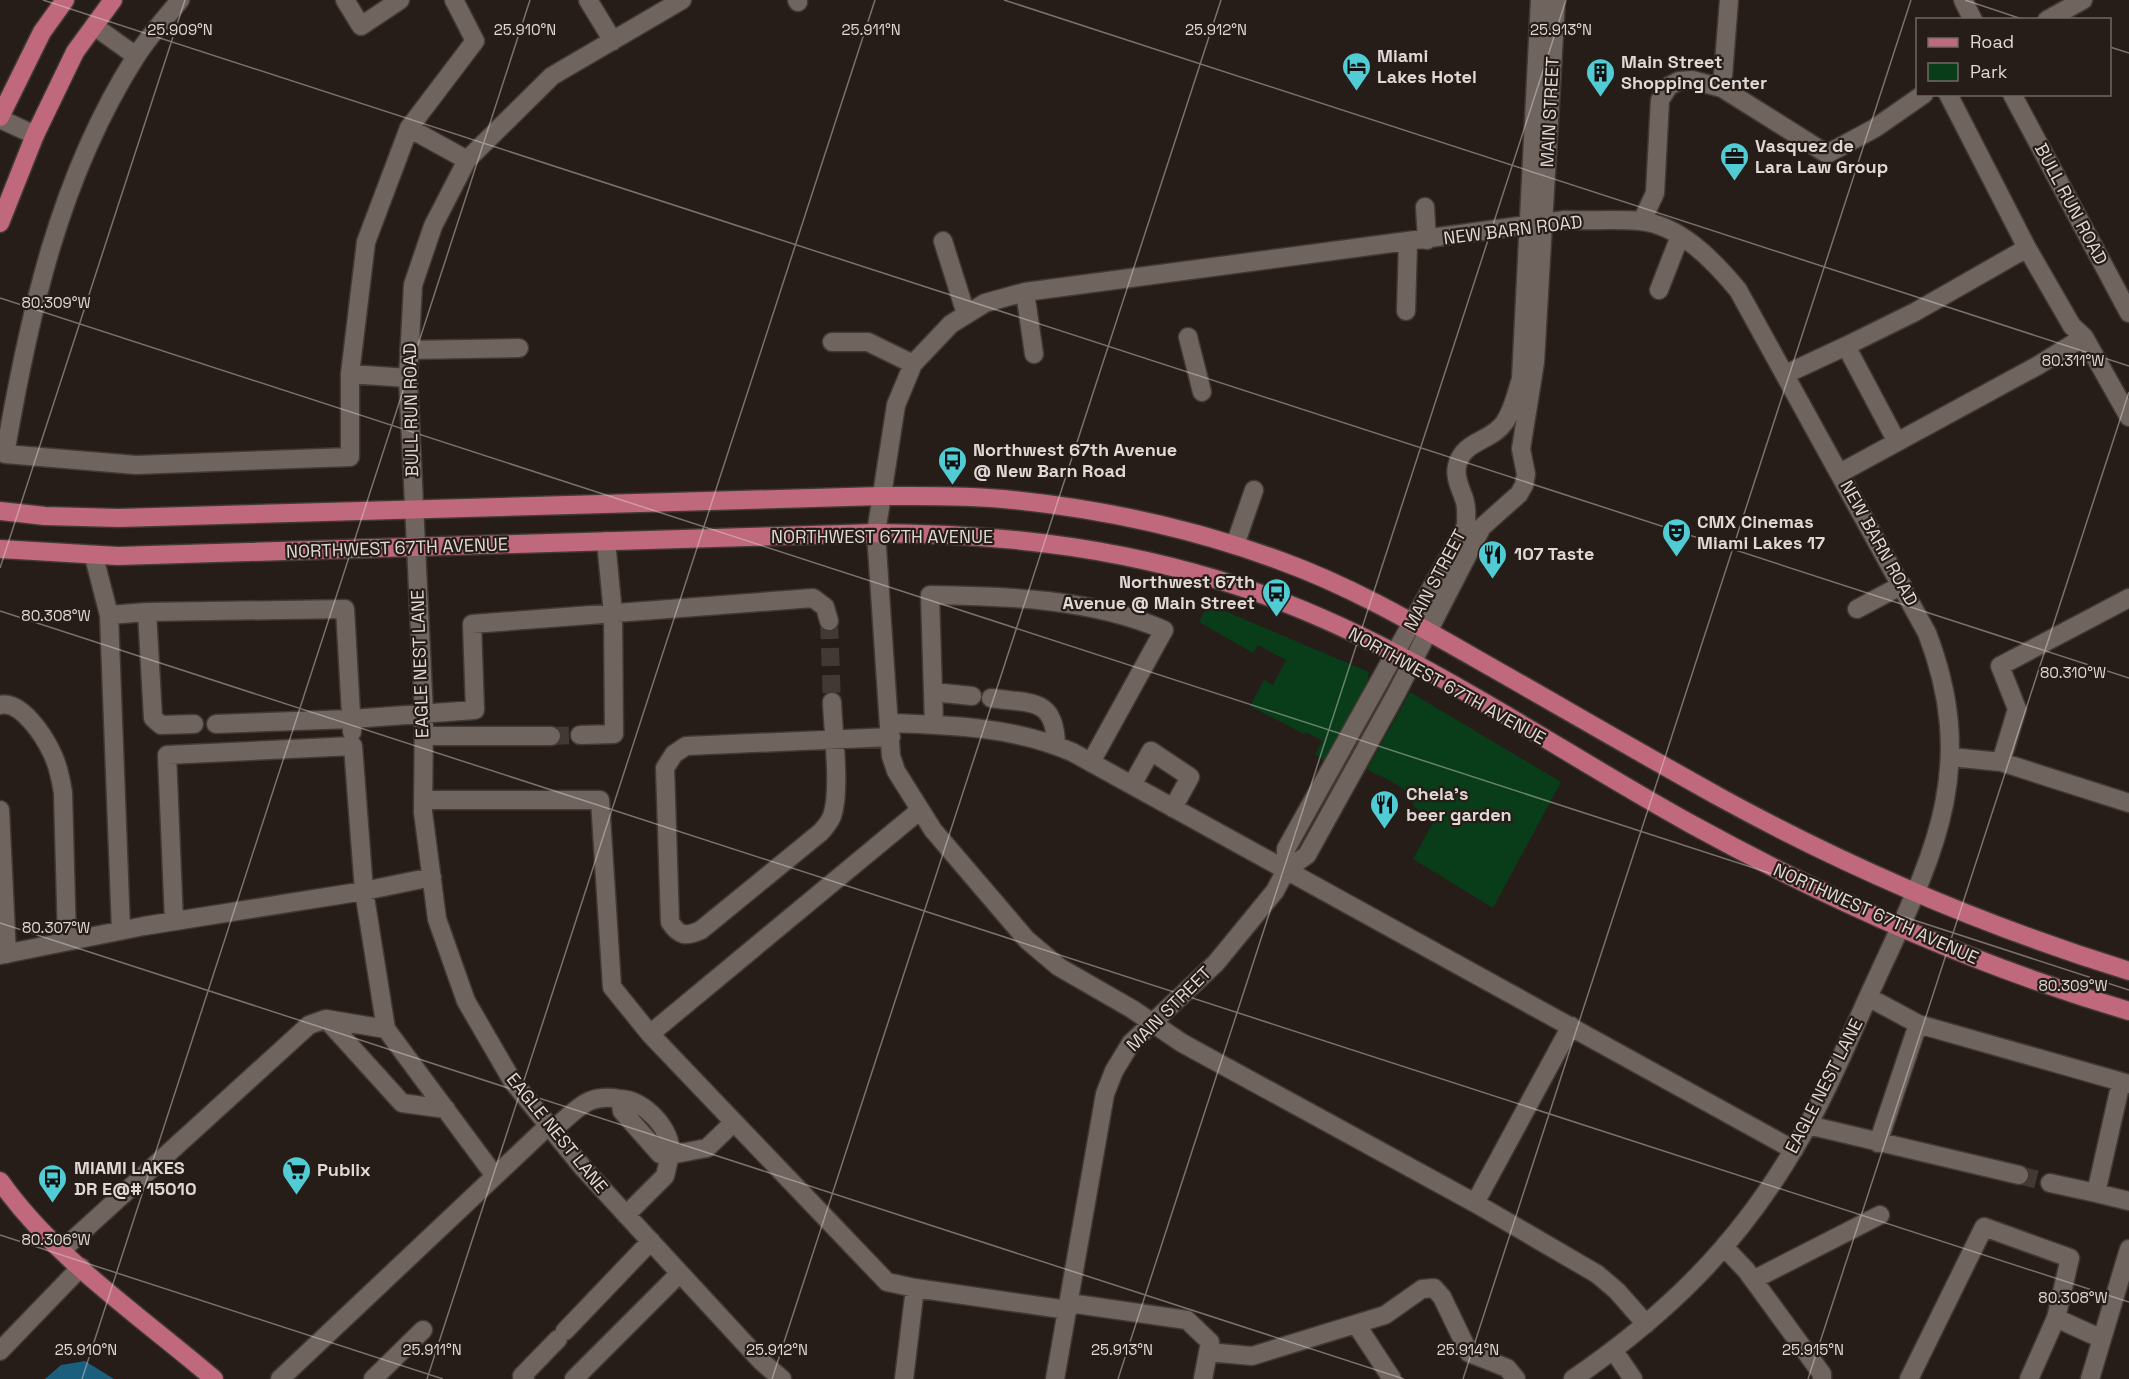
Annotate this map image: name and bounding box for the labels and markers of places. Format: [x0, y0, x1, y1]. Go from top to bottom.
place label: Miami Lakes Hotel [1377, 44, 1477, 88]
hotel icon: Miami Lakes Hotel [1340, 50, 1372, 92]
place label: Main Street Shopping Center [1621, 50, 1767, 94]
building icon: Main Street Shopping Center [1584, 56, 1616, 98]
place label: Vasquez de Lara Law Group [1755, 134, 1888, 178]
office icon: Vasquez de Lara Law Group [1718, 140, 1750, 182]
place label: Northwest 67th Avenue @ New Barn Road [973, 438, 1177, 482]
bus stop icon: Northwest 67th Avenue @ New Barn Road [936, 444, 968, 486]
place label: CMX Cinemas Miami Lakes 17 [1697, 510, 1825, 554]
theatre icon: CMX Cinemas Miami Lakes 17 [1660, 516, 1692, 558]
restaurant icon: 107 Taste [1477, 538, 1509, 580]
place label: 107 Taste [1514, 542, 1594, 565]
place label: Northwest 67th Avenue @ Main Street [1063, 570, 1255, 614]
bus stop icon: Northwest 67th Avenue @ Main Street [1260, 576, 1292, 618]
place label: Chela's beer garden [1406, 782, 1512, 826]
restaurant icon: Chela's beer garden [1369, 788, 1401, 830]
supermarket icon: Publix [280, 1154, 312, 1196]
place label: MIAMI LAKES DR E@# 15010 [74, 1156, 197, 1200]
place label: Publix [317, 1158, 371, 1181]
bus stop icon: MIAMI LAKES DR E@# 15010 [37, 1162, 69, 1204]

